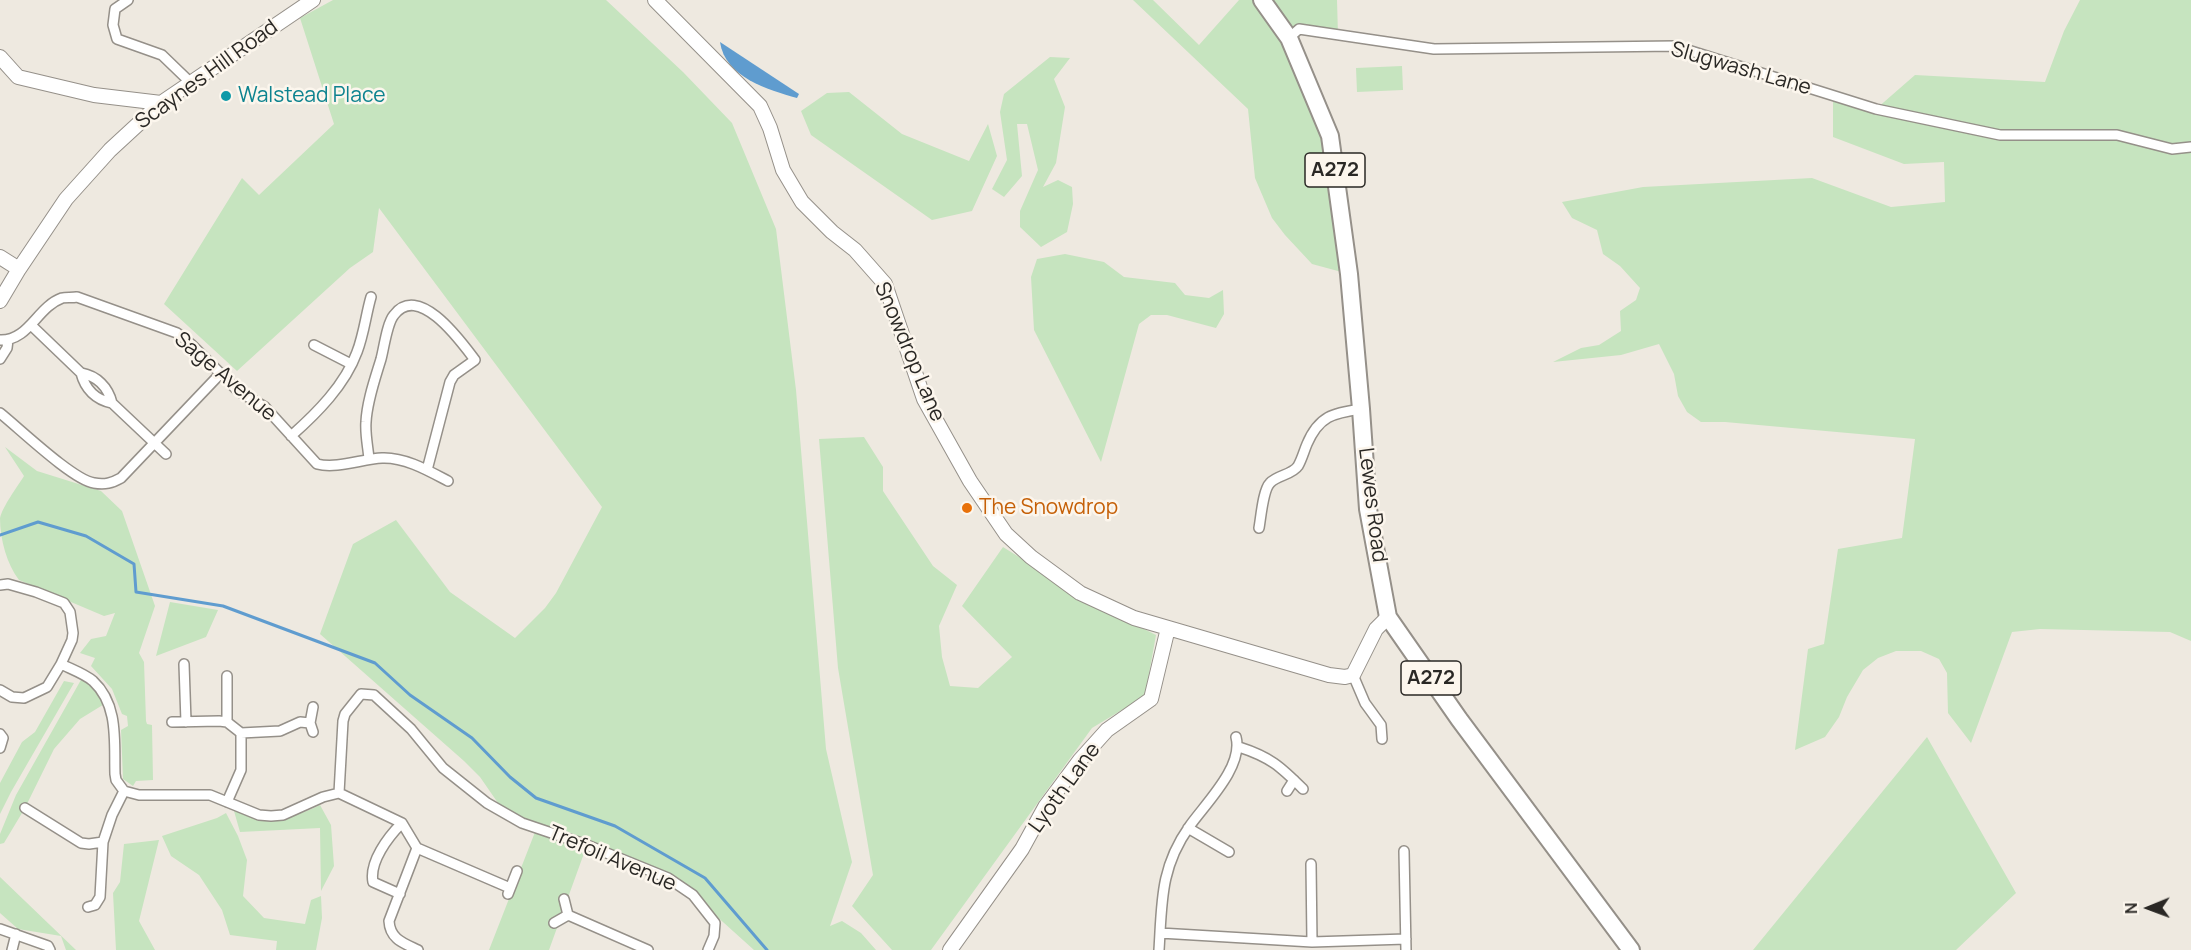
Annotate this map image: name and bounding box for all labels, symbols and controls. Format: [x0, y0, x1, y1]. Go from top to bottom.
street label: Scaynes Hill Road [131, 15, 283, 135]
street label: Slugwash Lane [1668, 37, 1814, 101]
place label: Walstead Place [238, 83, 385, 109]
marker: Walstead Place [219, 89, 233, 103]
road number: A272 [1305, 153, 1365, 187]
street label: Snowdrop Lane [868, 279, 950, 425]
street label: Sage Avenue [169, 327, 281, 427]
street label: Lewes Road [1352, 446, 1392, 564]
place label: The Snowdrop [979, 495, 1118, 521]
marker: The Snowdrop [960, 501, 974, 515]
road number: A272 [1401, 661, 1461, 695]
street label: Lyoth Lane [1024, 738, 1106, 838]
street label: Trefoil Avenue [544, 821, 680, 897]
north arrow [2119, 878, 2179, 938]
text: N [2120, 902, 2142, 914]

